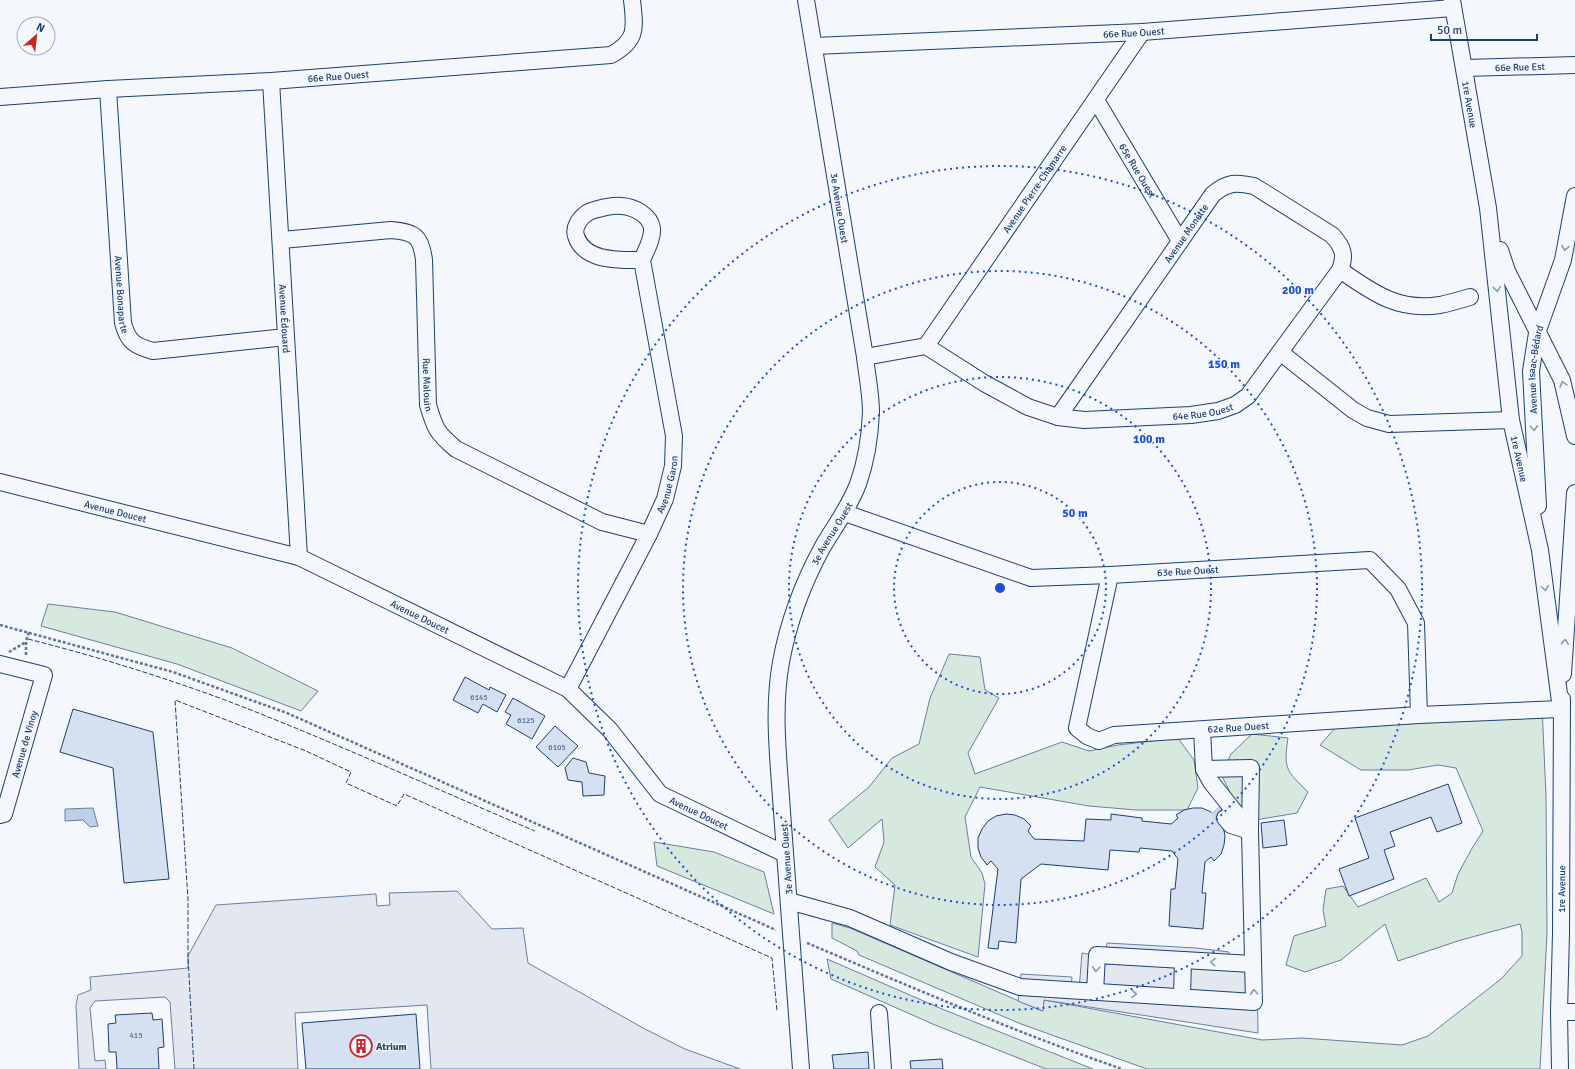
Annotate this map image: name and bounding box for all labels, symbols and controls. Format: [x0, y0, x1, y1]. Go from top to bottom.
north arrow [16, 16, 56, 56]
scale bar [1431, 16, 1537, 42]
text: N [34, 20, 47, 35]
text: 50 m [1437, 23, 1462, 38]
street label: 66e Rue Ouest [1103, 25, 1165, 41]
street label: 66e Rue Est [1495, 61, 1546, 74]
street label: 66e Rue Ouest [307, 68, 370, 85]
street label: 1re Avenue [1459, 80, 1479, 129]
street label: 65e Rue Ouest [1116, 141, 1158, 201]
street label: Avenue Pierre-Chamarre [1001, 143, 1070, 236]
street label: 3e Avenue Ouest [828, 172, 851, 245]
street label: Avenue Monette [1162, 202, 1211, 266]
one-way arrow [1562, 245, 1570, 251]
street label: Avenue Bonaparte [112, 255, 131, 336]
text: 200 m [1282, 283, 1314, 298]
street label: Avenue Édouard [276, 284, 292, 353]
one-way arrow [1492, 286, 1501, 292]
street label: Avenue Isaac-Bédard [1526, 324, 1546, 414]
text: 150 m [1208, 357, 1240, 372]
street label: Rue Malouin [420, 358, 435, 413]
one-way arrow [1559, 381, 1568, 388]
street label: 64e Rue Ouest [1172, 401, 1236, 423]
one-way arrow [1530, 425, 1538, 431]
text: 100 m [1133, 432, 1165, 447]
street label: 1re Avenue [1508, 434, 1530, 483]
street label: Avenue Garon [654, 456, 680, 516]
street label: Avenue Doucet [83, 498, 148, 526]
street label: 3e Avenue Ouest [809, 500, 856, 567]
text: 50 m [1062, 506, 1088, 521]
street label: 63e Rue Ouest [1157, 564, 1219, 579]
centre of rings [993, 581, 1007, 595]
one-way arrow [1540, 585, 1549, 591]
street label: Avenue Doucet [388, 598, 451, 637]
one-way arrow [1561, 639, 1570, 645]
house number: 6145 [470, 692, 488, 702]
street label: Avenue de Vinoy [10, 709, 40, 779]
house number: 6125 [517, 715, 535, 725]
street label: 62e Rue Ouest [1207, 720, 1270, 736]
house number: 6105 [548, 742, 566, 752]
street label: Avenue Doucet [667, 794, 730, 833]
street label: 3e Avenue Ouest [779, 823, 795, 895]
street label: 1re Avenue [1556, 865, 1568, 913]
one-way arrow [1210, 957, 1216, 966]
one-way arrow [1092, 966, 1101, 972]
one-way arrow [1249, 989, 1258, 995]
one-way arrow [1131, 990, 1137, 999]
house number: 415 [130, 1030, 142, 1040]
building icon: Atrium [348, 1033, 374, 1059]
place label: Atrium [376, 1041, 407, 1053]

